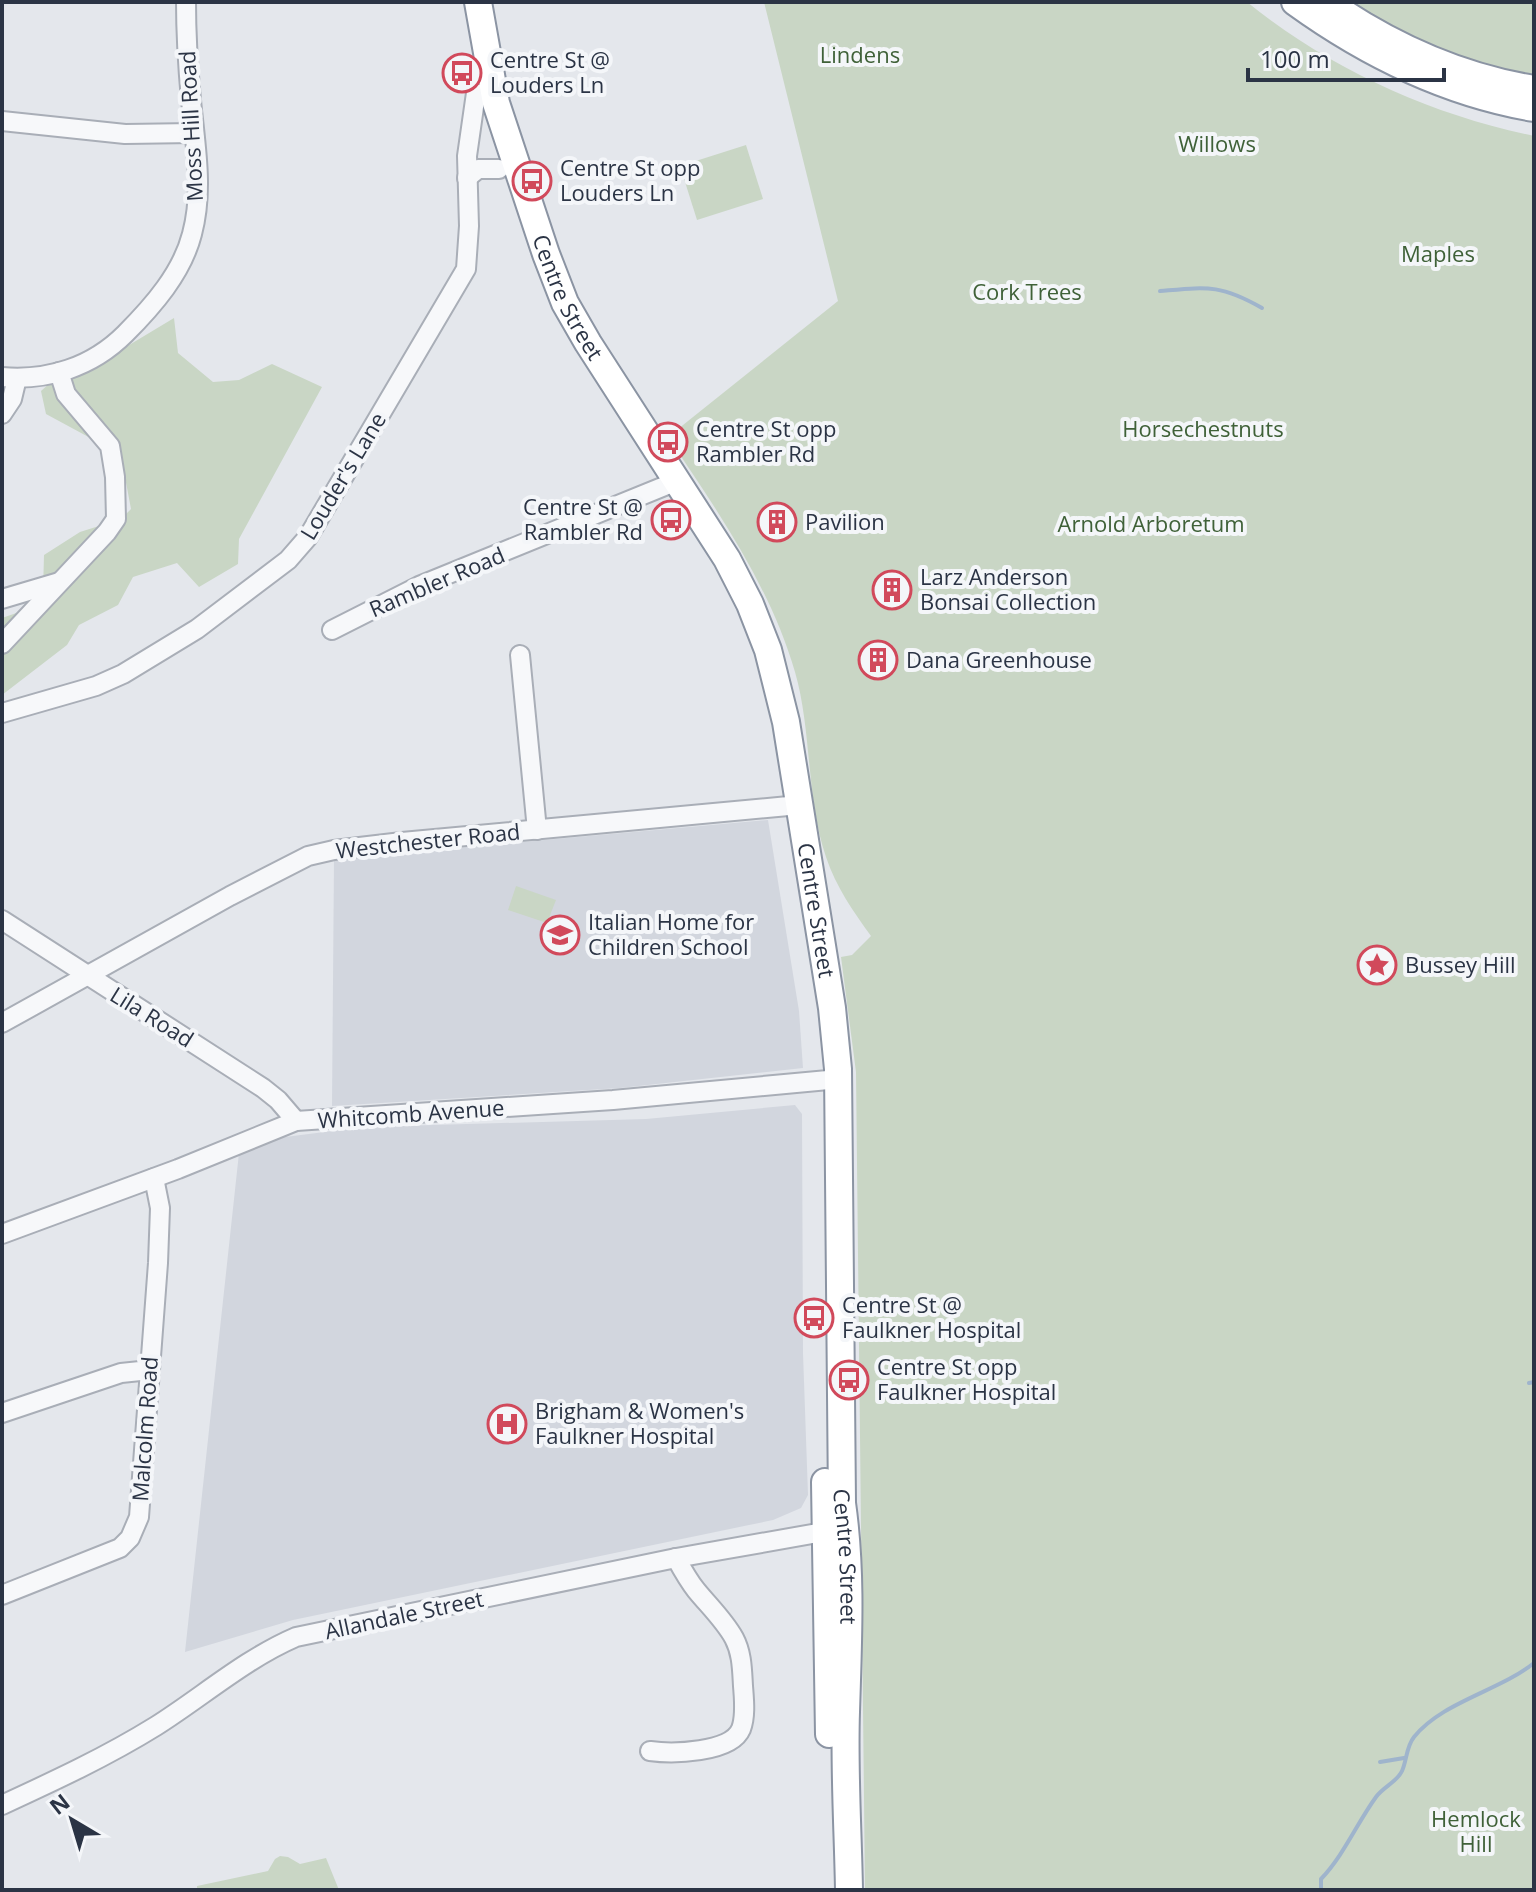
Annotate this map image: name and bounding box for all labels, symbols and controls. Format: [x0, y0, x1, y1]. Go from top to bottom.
scale bar [1248, 32, 1444, 82]
park label: Lindens [820, 39, 900, 69]
text: 100 m [1260, 42, 1330, 75]
place label: Centre St @ Louders Ln [490, 44, 610, 99]
street label: Moss Hill Road [171, 50, 209, 202]
bus stop icon: Centre St @ Louders Ln [441, 52, 483, 94]
park label: Willows [1178, 128, 1256, 158]
place label: Centre St opp Louders Ln [560, 152, 700, 207]
bus stop icon: Centre St opp Louders Ln [511, 160, 553, 202]
street label: Centre Street [527, 230, 611, 366]
park label: Maples [1401, 238, 1475, 268]
park label: Cork Trees [972, 276, 1082, 306]
street label: Louder's Lane [292, 406, 392, 545]
place label: Centre St opp Rambler Rd [696, 413, 836, 468]
park label: Horsechestnuts [1122, 413, 1284, 443]
bus stop icon: Centre St opp Rambler Rd [647, 421, 689, 463]
place label: Centre St @ Rambler Rd [523, 491, 643, 546]
bus stop icon: Centre St @ Rambler Rd [650, 499, 692, 541]
building icon: Pavilion [756, 501, 798, 543]
place label: Pavilion [805, 506, 885, 536]
park label: Arnold Arboretum [1058, 508, 1245, 538]
street label: Rambler Road [364, 539, 509, 623]
place label: Larz Anderson Bonsai Collection [920, 561, 1096, 616]
building icon: Larz Anderson Bonsai Collection [871, 569, 913, 611]
building icon: Dana Greenhouse [857, 639, 899, 681]
place label: Dana Greenhouse [906, 644, 1092, 674]
street label: Westchester Road [334, 815, 522, 865]
street label: Centre Street [792, 840, 843, 980]
place label: Italian Home for Children School [588, 906, 754, 961]
school or university icon: Italian Home for Children School [539, 914, 581, 956]
place icon: Bussey Hill [1356, 944, 1398, 986]
place label: Bussey Hill [1405, 949, 1516, 979]
street label: Lila Road [105, 979, 200, 1054]
street label: Whitcomb Avenue [317, 1092, 505, 1134]
place label: Centre St @ Faulkner Hospital [842, 1289, 1021, 1344]
bus stop icon: Centre St @ Faulkner Hospital [793, 1297, 835, 1339]
place label: Centre St opp Faulkner Hospital [877, 1351, 1056, 1406]
street label: Malcolm Road [124, 1355, 164, 1503]
bus stop icon: Centre St opp Faulkner Hospital [828, 1359, 870, 1401]
place label: Brigham & Women's Faulkner Hospital [535, 1395, 744, 1450]
hospital icon: Brigham & Women's Faulkner Hospital [486, 1403, 528, 1445]
street label: Centre Street [828, 1488, 865, 1625]
street label: Allandale Street [322, 1583, 486, 1645]
north arrow [32, 1780, 112, 1860]
text: N [43, 1786, 75, 1821]
park label: Hemlock Hill [1431, 1803, 1521, 1858]

